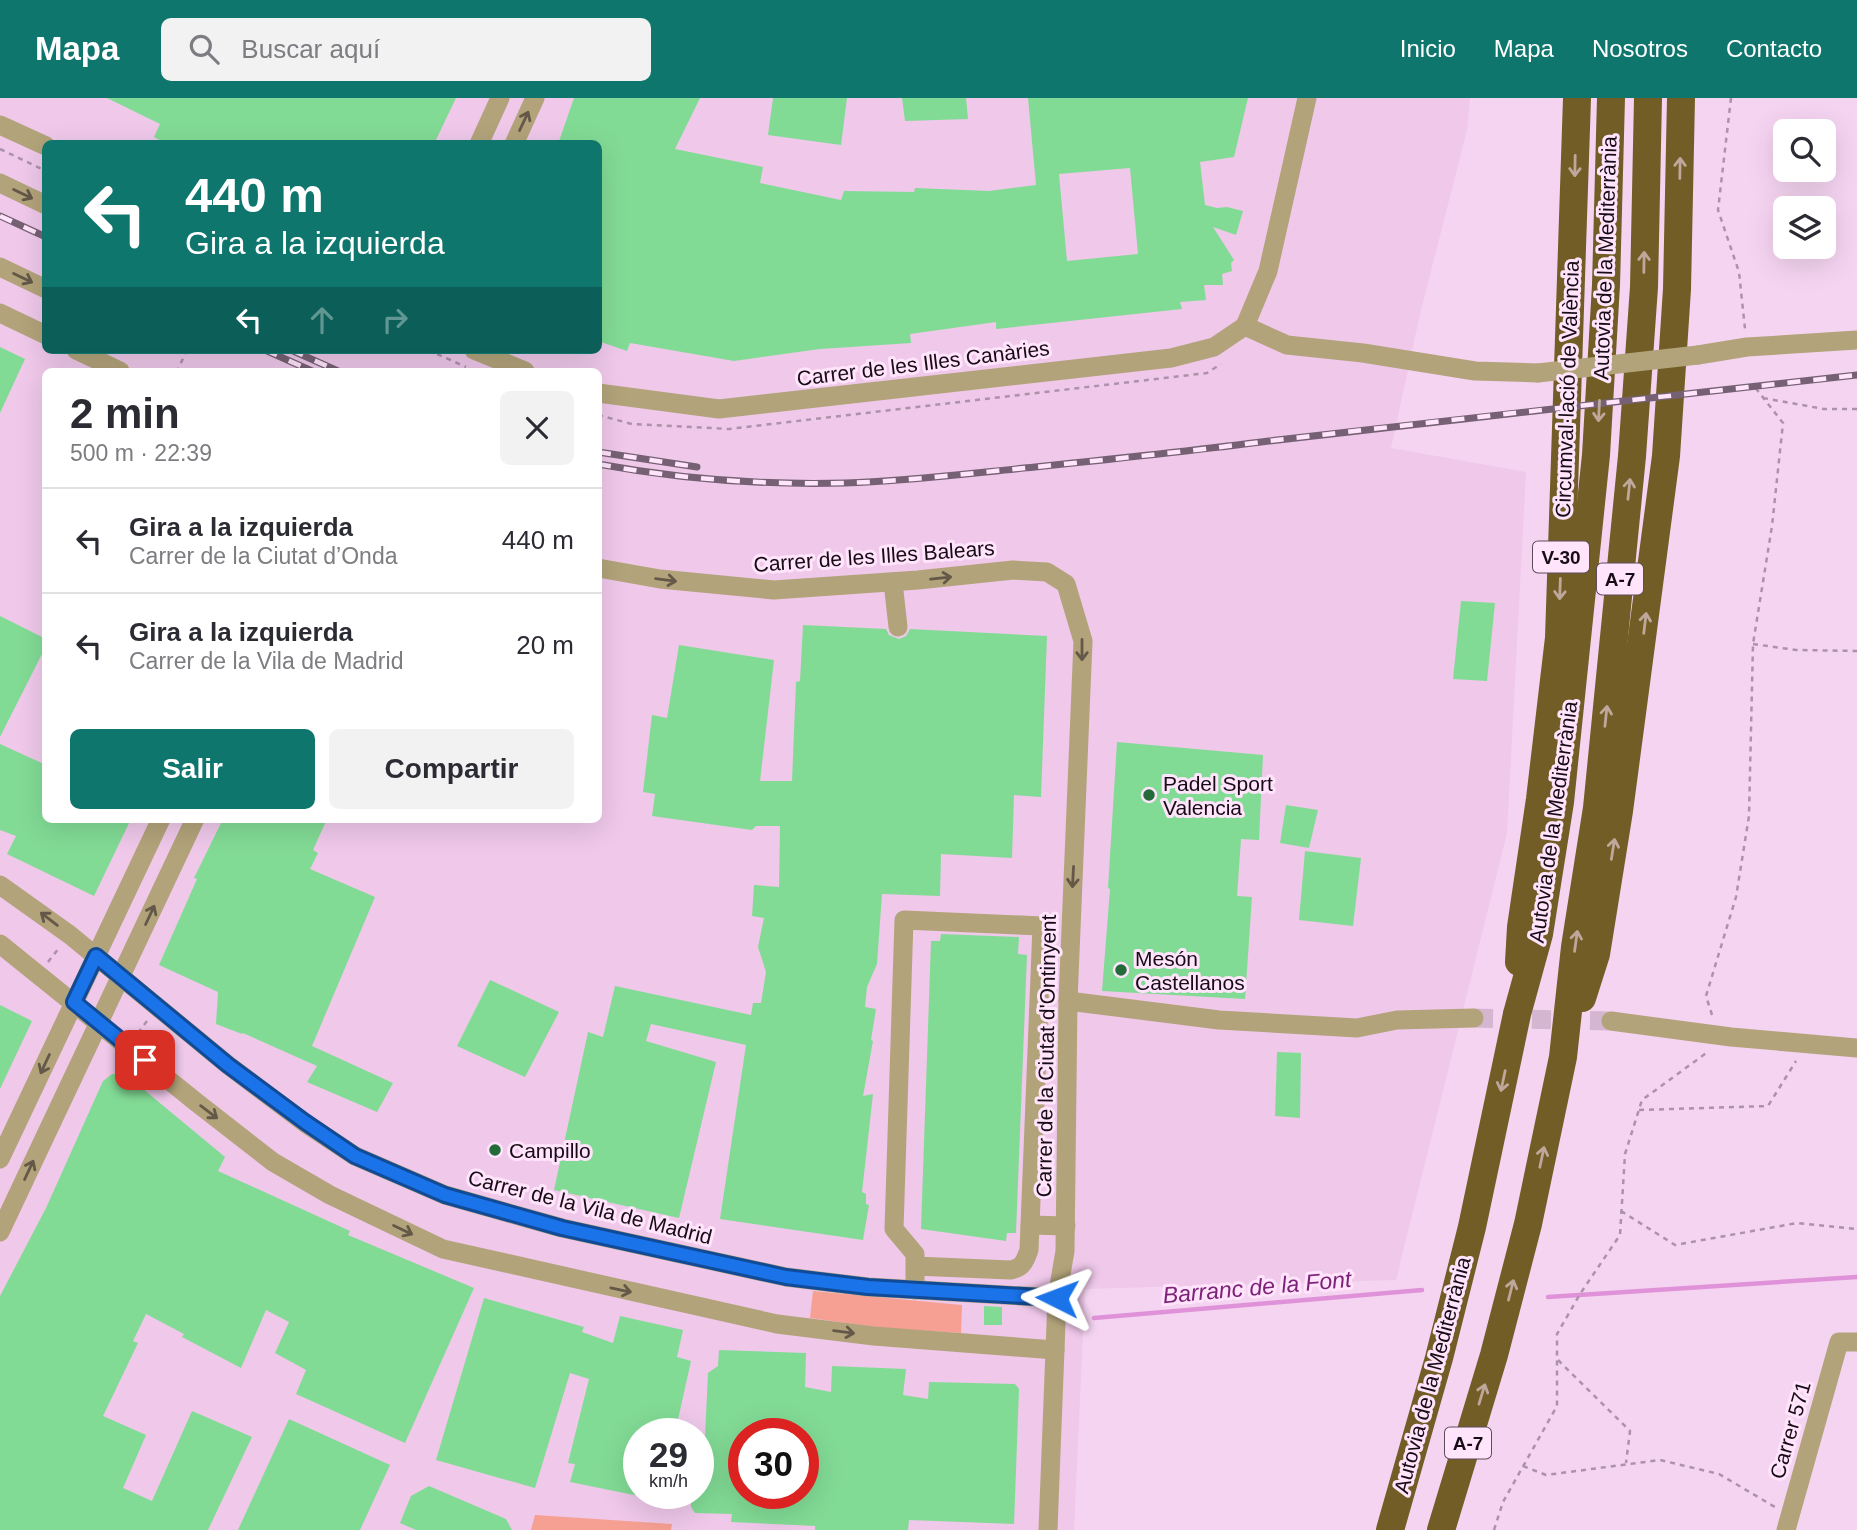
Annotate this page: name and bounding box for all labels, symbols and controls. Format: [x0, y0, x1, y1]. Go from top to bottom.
search box [161, 18, 651, 81]
text: Mapa [35, 30, 119, 67]
icon: search [185, 30, 223, 68]
text: Buscar aquí [241, 34, 380, 64]
text: Inicio [1400, 35, 1456, 62]
text: Mapa [1494, 35, 1554, 62]
text: Nosotros [1592, 35, 1688, 62]
text: Contacto [1726, 35, 1822, 62]
one-way arrow [518, 111, 532, 132]
map controls [1773, 119, 1836, 259]
button: search [1773, 119, 1836, 182]
street label: Autovia de la Mediterrània [1589, 135, 1621, 380]
one-way arrow [1568, 154, 1582, 177]
one-way arrow [1673, 157, 1686, 180]
icon: left [70, 168, 161, 259]
text: 440 m [185, 168, 324, 222]
one-way arrow [12, 188, 33, 202]
button: layers [1773, 196, 1836, 259]
text: Gira a la izquierda [185, 225, 445, 261]
one-way arrow [1637, 251, 1651, 274]
street label: Circumval·lació de València [1551, 260, 1583, 518]
one-way arrow [12, 272, 33, 286]
icon: left [230, 301, 268, 339]
icon: ahead [303, 301, 341, 339]
icon: right [376, 301, 414, 339]
street label: Carrer de les Illes Canàries [795, 336, 1051, 390]
text: 2 min [70, 390, 180, 437]
button: close [500, 391, 574, 465]
one-way arrow [1592, 399, 1605, 422]
text: 500 m · 22:39 [70, 440, 212, 466]
one-way arrow [1622, 478, 1635, 501]
text: Gira a la izquierda [129, 512, 353, 542]
icon: left [70, 522, 108, 560]
text: 440 m [502, 525, 574, 555]
street label: Carrer de les Illes Balears [753, 536, 995, 576]
road number: V-30 [1533, 542, 1589, 572]
text: Carrer de la Ciutat d’Onda [129, 543, 397, 569]
road number: A-7 [1597, 564, 1643, 594]
one-way arrow [929, 571, 952, 584]
one-way arrow [654, 573, 677, 586]
one-way arrow [1553, 578, 1567, 601]
one-way arrow [1638, 613, 1651, 635]
text: Gira a la izquierda [129, 617, 353, 647]
icon: left [70, 627, 108, 665]
text: 20 m [516, 630, 574, 660]
one-way arrow [1075, 638, 1089, 661]
text: Carrer de la Vila de Madrid [129, 648, 403, 674]
street label: Autovia de la Mediterrània [1525, 699, 1581, 944]
one-way arrow [1600, 705, 1613, 727]
button: Salir [70, 729, 315, 809]
button: Compartir [329, 729, 574, 809]
place label: Padel Sport Valencia [1163, 772, 1273, 819]
marker: Padel Sport Valencia [1141, 787, 1157, 803]
one-way arrow [1607, 838, 1620, 861]
one-way arrow [1066, 865, 1079, 888]
one-way arrow [144, 905, 158, 926]
one-way arrow [40, 912, 59, 926]
street label: Carrer de la Ciutat d'Ontinyent [1032, 914, 1060, 1198]
one-way arrow [1570, 930, 1583, 953]
place label: Mesón Castellanos [1135, 947, 1245, 994]
marker: Mesón Castellanos [1113, 962, 1129, 978]
pin [115, 1030, 175, 1090]
icon: arrive [126, 1041, 164, 1079]
one-way arrow [38, 1053, 51, 1074]
one-way arrow [1496, 1069, 1510, 1092]
one-way arrow [199, 1105, 217, 1120]
place label: Campillo [509, 1139, 591, 1162]
marker: Campillo [487, 1142, 503, 1158]
one-way arrow [1535, 1146, 1549, 1169]
one-way arrow [23, 1160, 36, 1181]
street label: Carrer de la Vila de Madrid [466, 1166, 714, 1248]
one-way arrow [392, 1223, 413, 1237]
street label: Autovia de la Mediterrània [1389, 1254, 1475, 1496]
position arrow [1020, 1261, 1094, 1335]
water label: Barranc de la Font [1162, 1266, 1354, 1308]
one-way arrow [1505, 1279, 1518, 1302]
one-way arrow [609, 1284, 632, 1297]
one-way arrow [832, 1325, 855, 1338]
street label: Carrer 571 [1765, 1379, 1815, 1481]
one-way arrow [1477, 1384, 1490, 1406]
speed limit sign: 30 [728, 1418, 819, 1509]
road number: A-7 [1445, 1428, 1491, 1458]
text: 29 [649, 1435, 688, 1474]
text: km/h [649, 1471, 688, 1491]

